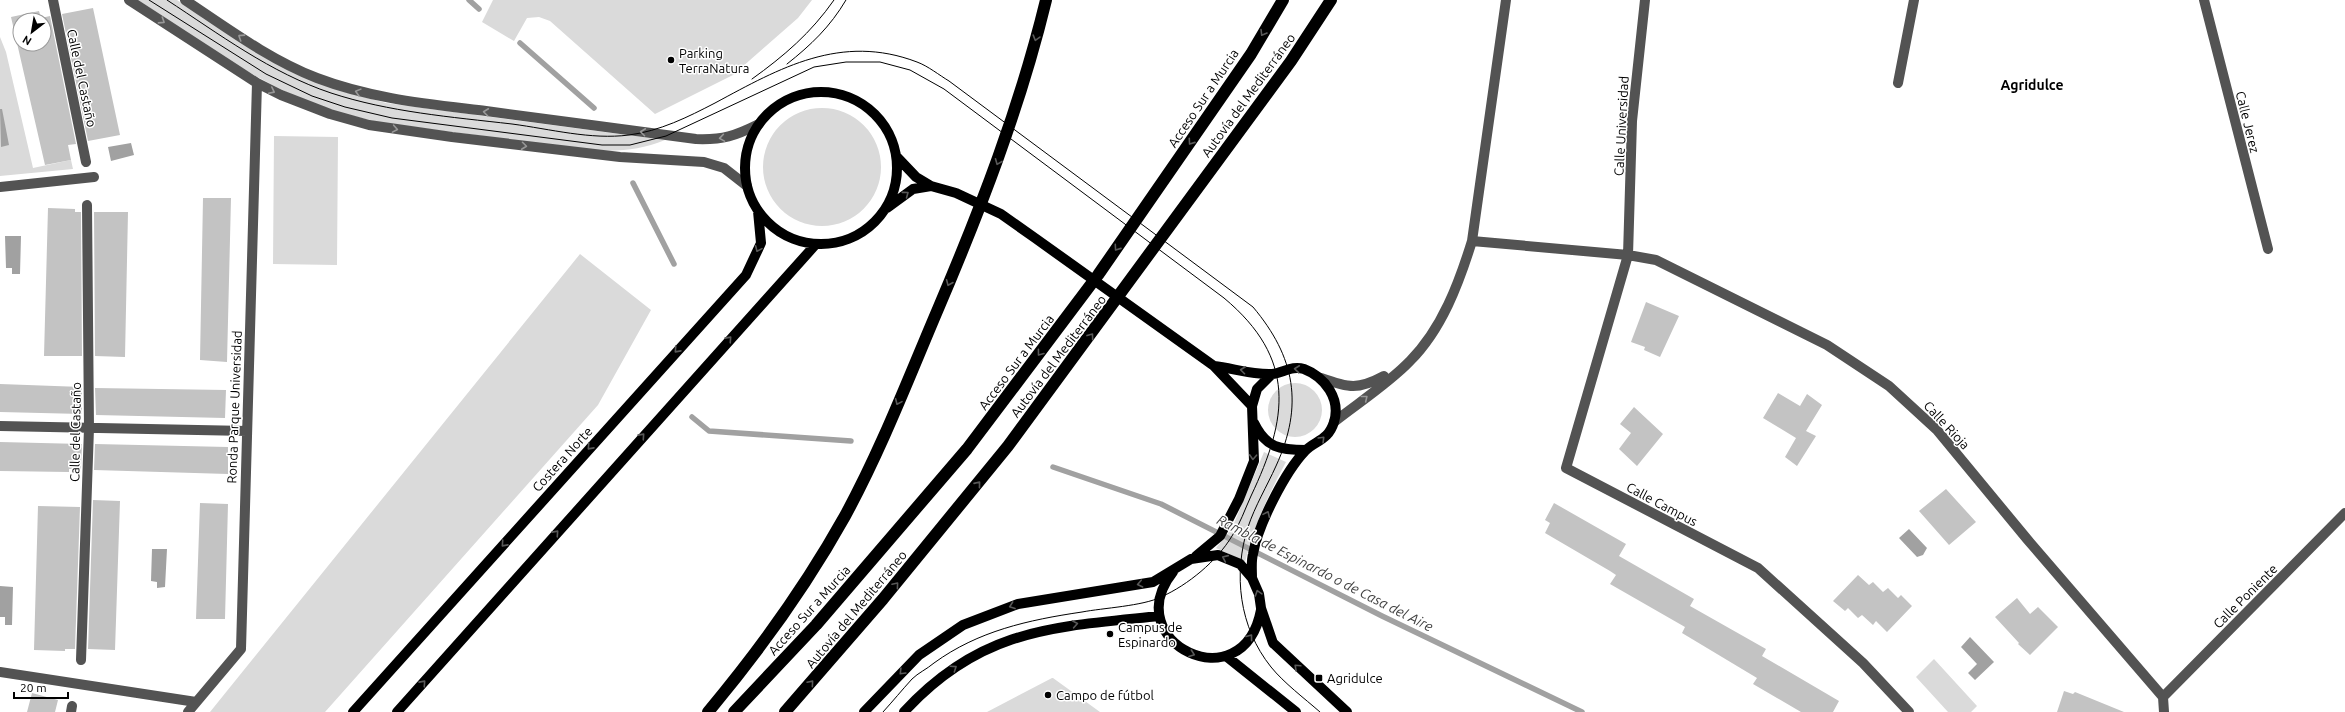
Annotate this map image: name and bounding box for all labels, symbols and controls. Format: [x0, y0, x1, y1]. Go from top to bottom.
north arrow [12, 12, 52, 52]
one-way arrow [158, 17, 165, 24]
street label: Calle del Castaño [65, 28, 99, 128]
one-way arrow [1260, 29, 1268, 36]
street label: Autovía del Mediterráneo [1199, 31, 1297, 159]
text: N [20, 33, 33, 48]
one-way arrow [238, 34, 245, 41]
one-way arrow [1032, 34, 1041, 41]
place label: Parking TerraNatura [679, 46, 749, 75]
street label: Acceso Sur a Murcia [1165, 46, 1241, 150]
marker: Parking TerraNatura [666, 55, 676, 65]
street label: Calle Universidad [1611, 76, 1631, 176]
district label: Agridulce [2000, 77, 2064, 93]
one-way arrow [268, 86, 275, 93]
one-way arrow [355, 88, 361, 96]
street label: Calle Jerez [2234, 90, 2262, 154]
one-way arrow [483, 107, 490, 116]
one-way arrow [392, 125, 399, 133]
one-way arrow [640, 128, 646, 137]
one-way arrow [719, 133, 726, 142]
one-way arrow [1189, 137, 1196, 144]
one-way arrow [521, 141, 527, 150]
one-way arrow [994, 158, 1002, 165]
one-way arrow [901, 192, 908, 199]
one-way arrow [1114, 244, 1122, 251]
one-way arrow [754, 246, 762, 253]
one-way arrow [946, 278, 954, 286]
street label: Autovía del Mediterráneo [1008, 292, 1108, 420]
street label: Acceso Sur a Murcia [976, 312, 1056, 412]
street label: Ronda Parque Universidad [224, 330, 244, 484]
one-way arrow [1086, 333, 1093, 340]
one-way arrow [724, 336, 732, 344]
one-way arrow [675, 346, 682, 353]
one-way arrow [1038, 349, 1045, 356]
one-way arrow [1294, 364, 1300, 373]
one-way arrow [1240, 366, 1246, 375]
street label: Calle del Castaño [67, 382, 83, 482]
one-way arrow [1360, 395, 1367, 402]
one-way arrow [895, 398, 903, 405]
street label: Calle Rioja [1921, 398, 1973, 452]
street label: Costera Norte [529, 424, 595, 494]
one-way arrow [637, 433, 645, 441]
one-way arrow [1317, 436, 1325, 443]
one-way arrow [588, 442, 595, 450]
one-way arrow [1249, 454, 1258, 460]
street label: Calle Campus [1624, 479, 1700, 529]
one-way arrow [973, 481, 980, 488]
one-way arrow [1263, 510, 1271, 517]
water label: Rambla de Espinardo o de Casa del Aire [1214, 511, 1436, 635]
one-way arrow [551, 530, 558, 538]
one-way arrow [501, 539, 508, 547]
street label: Autovía del Mediterráneo [803, 547, 909, 671]
one-way arrow [1221, 555, 1229, 563]
street label: Calle Poniente [2210, 561, 2280, 631]
street label: Acceso Sur a Murcia [765, 563, 853, 657]
one-way arrow [1137, 580, 1143, 588]
one-way arrow [891, 582, 898, 589]
one-way arrow [1254, 589, 1263, 596]
one-way arrow [1009, 602, 1016, 610]
place label: Campus de Espinardo [1118, 620, 1182, 649]
one-way arrow [1072, 621, 1078, 629]
marker: Campus de Espinardo [1105, 629, 1115, 639]
one-way arrow [1245, 634, 1252, 641]
one-way arrow [1188, 649, 1195, 658]
one-way arrow [950, 665, 957, 673]
one-way arrow [1294, 665, 1302, 672]
one-way arrow [899, 667, 906, 675]
place label: Agridulce [1327, 671, 1383, 685]
marker: Agridulce [1314, 673, 1324, 683]
scale bar [14, 674, 68, 700]
one-way arrow [418, 680, 426, 688]
text: 20 m [20, 681, 47, 694]
one-way arrow [806, 681, 813, 688]
place label: Campo de fútbol [1056, 688, 1155, 702]
marker: Campo de fútbol [1043, 690, 1053, 700]

